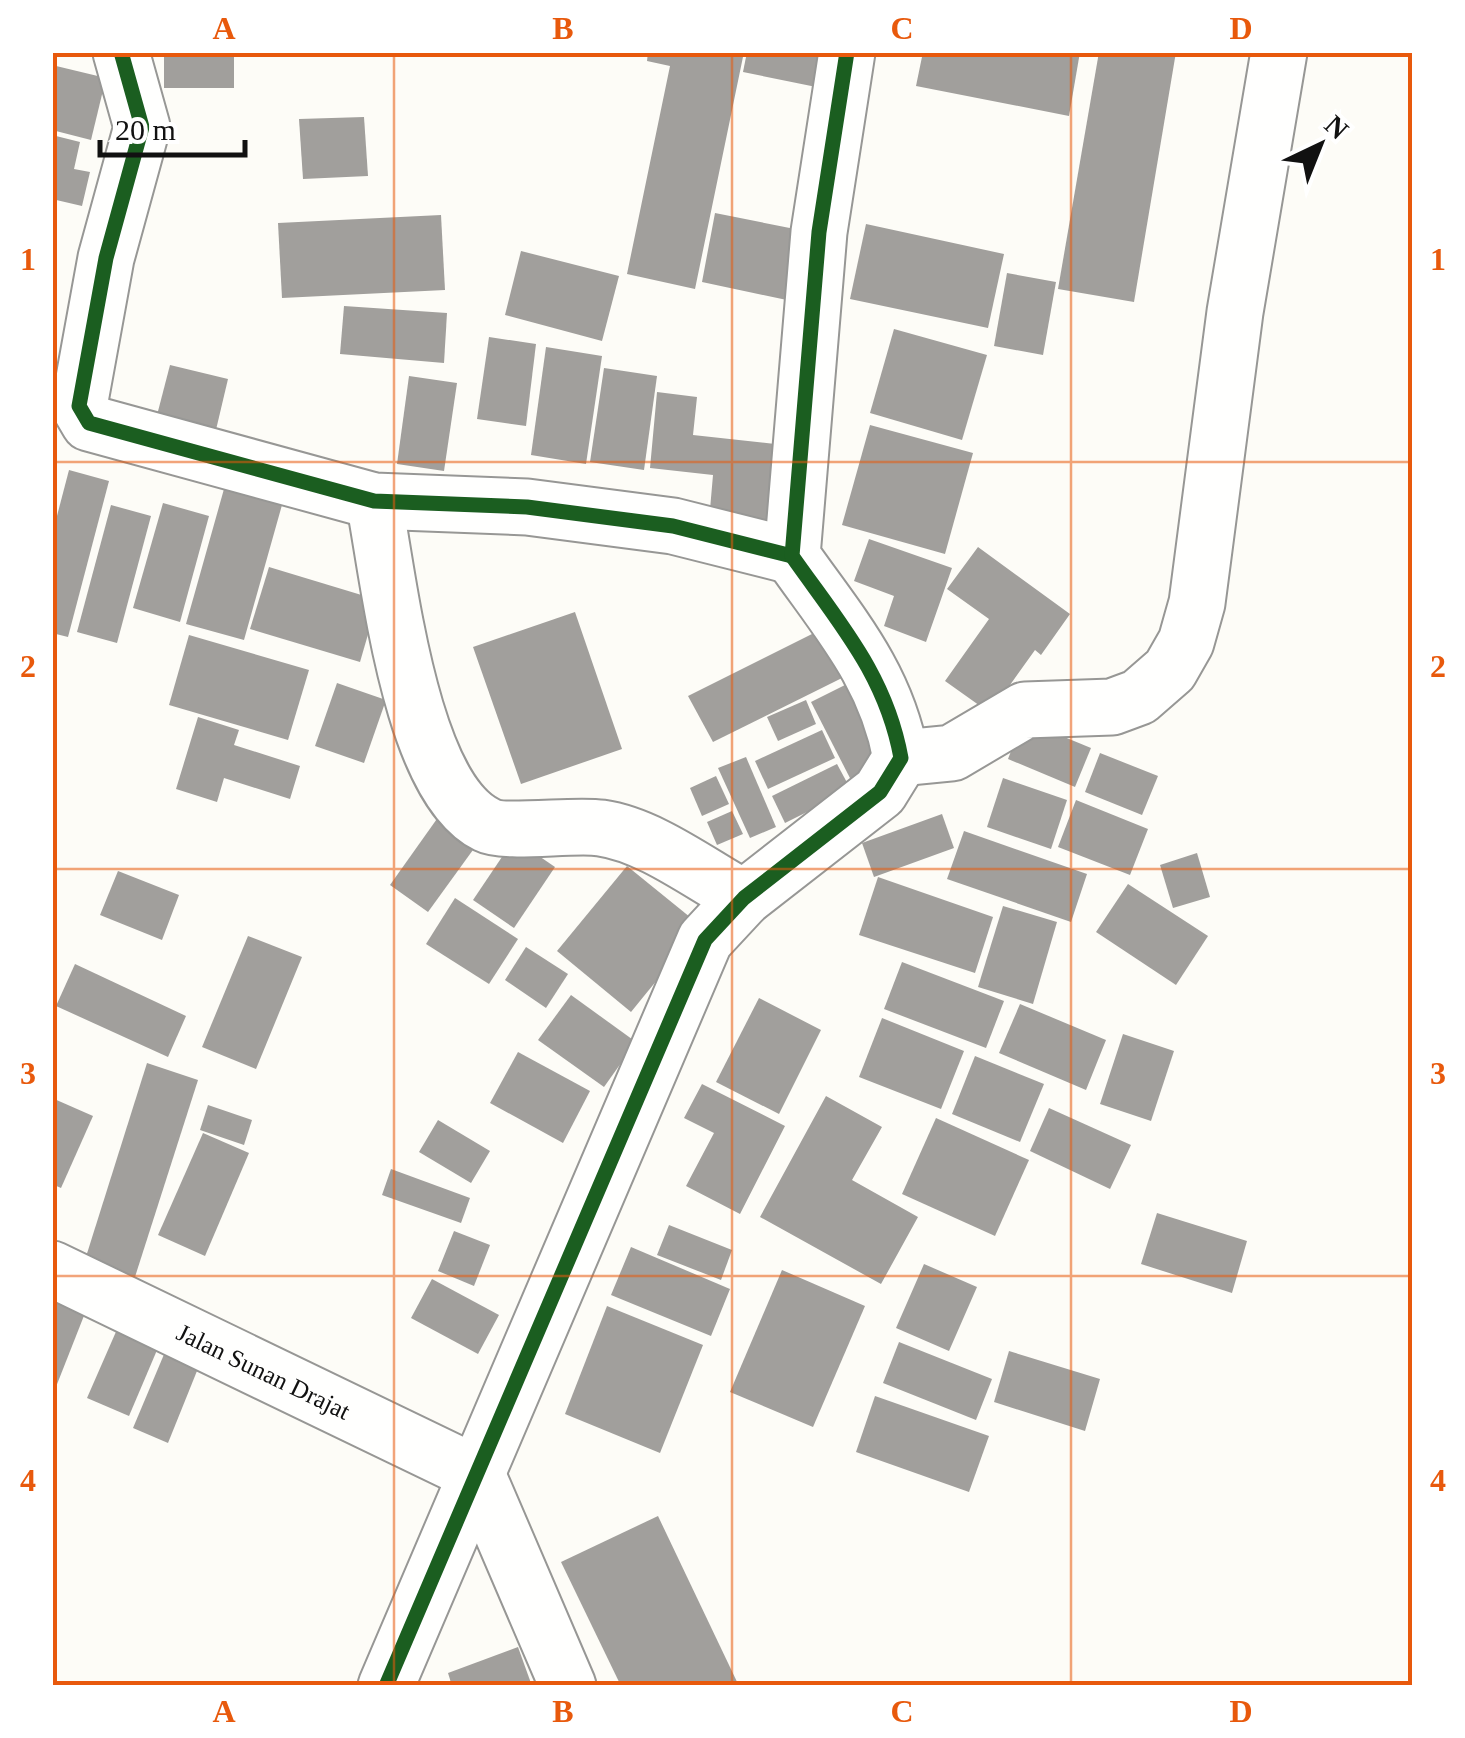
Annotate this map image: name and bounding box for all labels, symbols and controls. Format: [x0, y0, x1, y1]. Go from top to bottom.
text: A [212, 10, 236, 46]
text: B [552, 10, 574, 46]
text: C [890, 10, 914, 46]
text: D [1229, 10, 1253, 46]
scale bar [100, 95, 245, 157]
north arrow [1270, 95, 1370, 195]
text: N [1319, 109, 1355, 145]
text: 20 m [115, 113, 176, 146]
text: 1 [20, 241, 36, 277]
text: 1 [1430, 241, 1446, 277]
text: 2 [20, 648, 36, 684]
text: 2 [1430, 648, 1446, 684]
text: 3 [20, 1055, 36, 1091]
text: 3 [1430, 1055, 1446, 1091]
street label: Jalan Sunan Drajat [173, 1318, 355, 1424]
text: 4 [20, 1462, 36, 1498]
text: 4 [1430, 1462, 1446, 1498]
text: A [212, 1693, 236, 1729]
text: B [552, 1693, 574, 1729]
text: C [890, 1693, 914, 1729]
text: D [1229, 1693, 1253, 1729]

